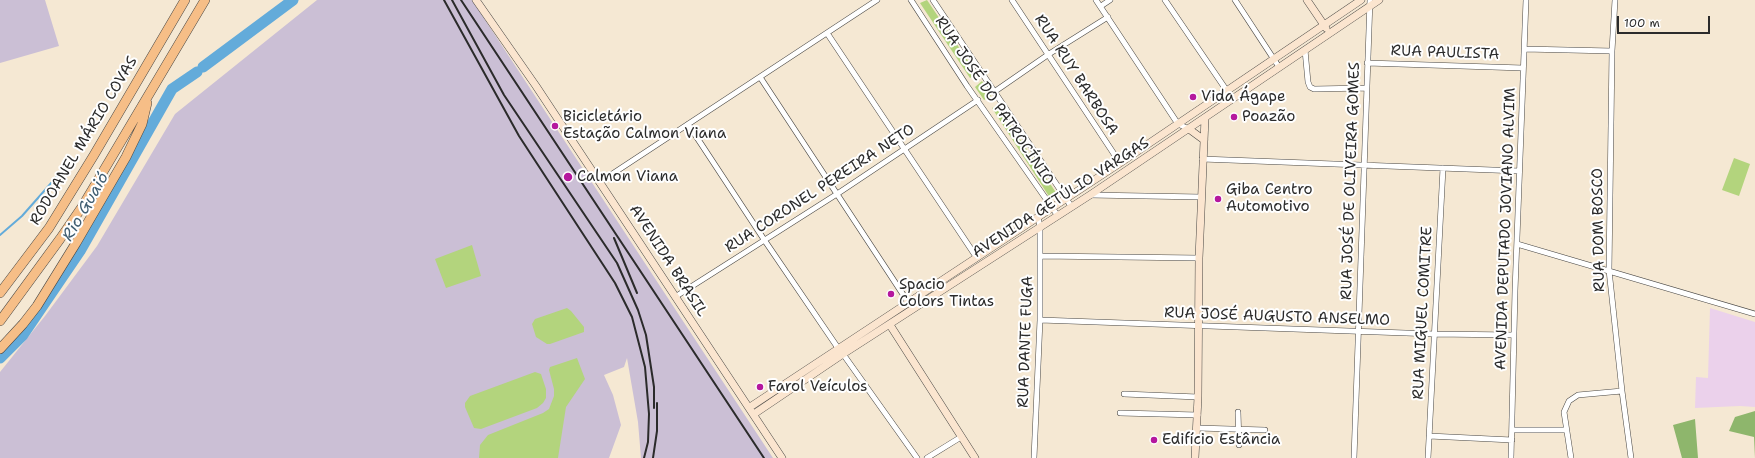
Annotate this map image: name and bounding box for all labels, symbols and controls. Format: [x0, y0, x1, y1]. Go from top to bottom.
scale bar [1619, 8, 1712, 34]
street label: RUA RUY BARBOSA [1030, 11, 1122, 139]
street label: RUA JOSÉ DO PATROCÍNIO [931, 13, 1057, 189]
text: 100 m [1624, 15, 1660, 31]
street label: RUA PAULISTA [1390, 42, 1500, 64]
street label: RODOANEL MÁRIO COVAS [26, 53, 142, 229]
street label: RUA JOSÉ DE OLIVEIRA GOMES [1338, 62, 1364, 300]
place label: Vida Ágape [1201, 88, 1286, 106]
street label: AVENIDA DEPUTADO JOVIANO ALVIM [1492, 88, 1520, 370]
marker: Vida Ágape [1188, 92, 1198, 102]
place label: Bicicletário Estação Calmon Viana [563, 108, 726, 143]
place label: Poazão [1242, 108, 1295, 126]
marker: Poazão [1229, 112, 1239, 122]
marker: Bicicletário Estação Calmon Viana [550, 121, 560, 131]
street label: RUA CORONEL PEREIRA NETO [722, 121, 918, 257]
street label: AVENIDA GETÚLIO VARGAS [969, 134, 1153, 262]
place label: Calmon Viana [577, 168, 678, 186]
street label: RUA DOM BOSCO [1589, 168, 1609, 292]
water label: Rio Guaió [59, 169, 113, 245]
marker: Calmon Viana [562, 171, 574, 183]
place label: Giba Centro Automotivo [1226, 181, 1313, 216]
marker: Giba Centro Automotivo [1213, 194, 1223, 204]
street label: AVENIDA BRASIL [625, 202, 711, 320]
street label: RUA MIGUEL COMITRE [1409, 226, 1437, 400]
place label: Spacio Colors Tintas [899, 276, 994, 311]
street label: RUA DANTE FUGA [1015, 276, 1037, 408]
marker: Spacio Colors Tintas [886, 289, 896, 299]
street label: RUA JOSÉ AUGUSTO ANSELMO [1164, 304, 1390, 330]
place label: Farol Veículos [768, 378, 868, 396]
marker: Farol Veículos [755, 382, 765, 392]
place label: Edifício Estância [1162, 431, 1280, 449]
marker: Edifício Estância [1149, 435, 1159, 445]

